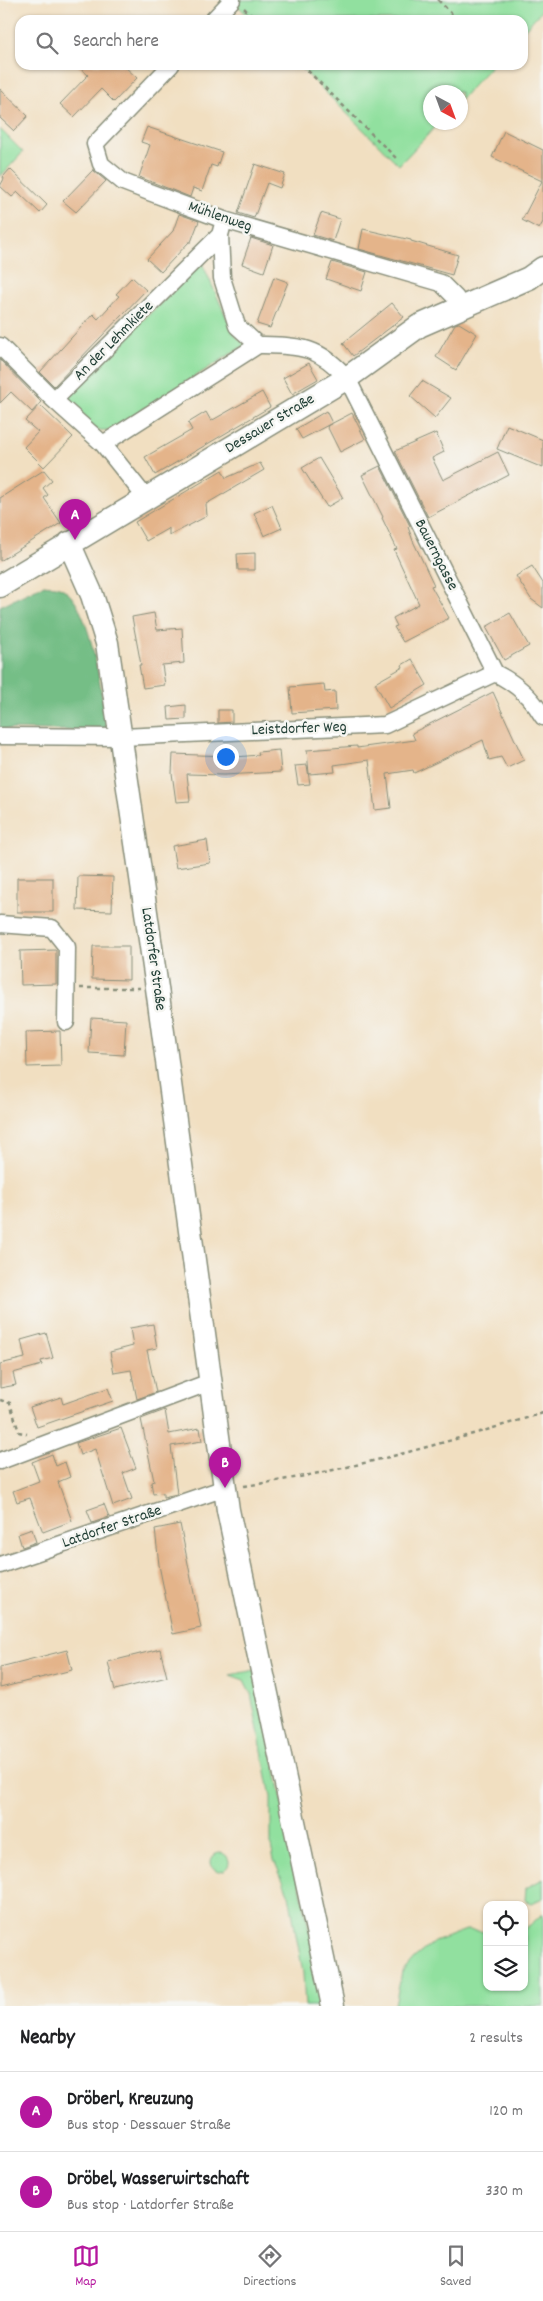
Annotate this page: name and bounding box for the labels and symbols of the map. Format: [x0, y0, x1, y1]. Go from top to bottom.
north arrow [423, 85, 468, 130]
street label: Mühlenweg [185, 195, 255, 239]
street label: An der Lehmkiete [69, 296, 159, 386]
street label: Dessauer Straße [221, 388, 319, 460]
pin: A [59, 499, 91, 540]
street label: Bauerngasse [408, 515, 464, 595]
street label: Leistdorfer Weg [251, 716, 347, 742]
your location [213, 744, 239, 770]
street label: Latdorfer Straße [134, 906, 172, 1012]
pin: B [209, 1447, 241, 1488]
street label: Latdorfer Straße [59, 1499, 165, 1555]

